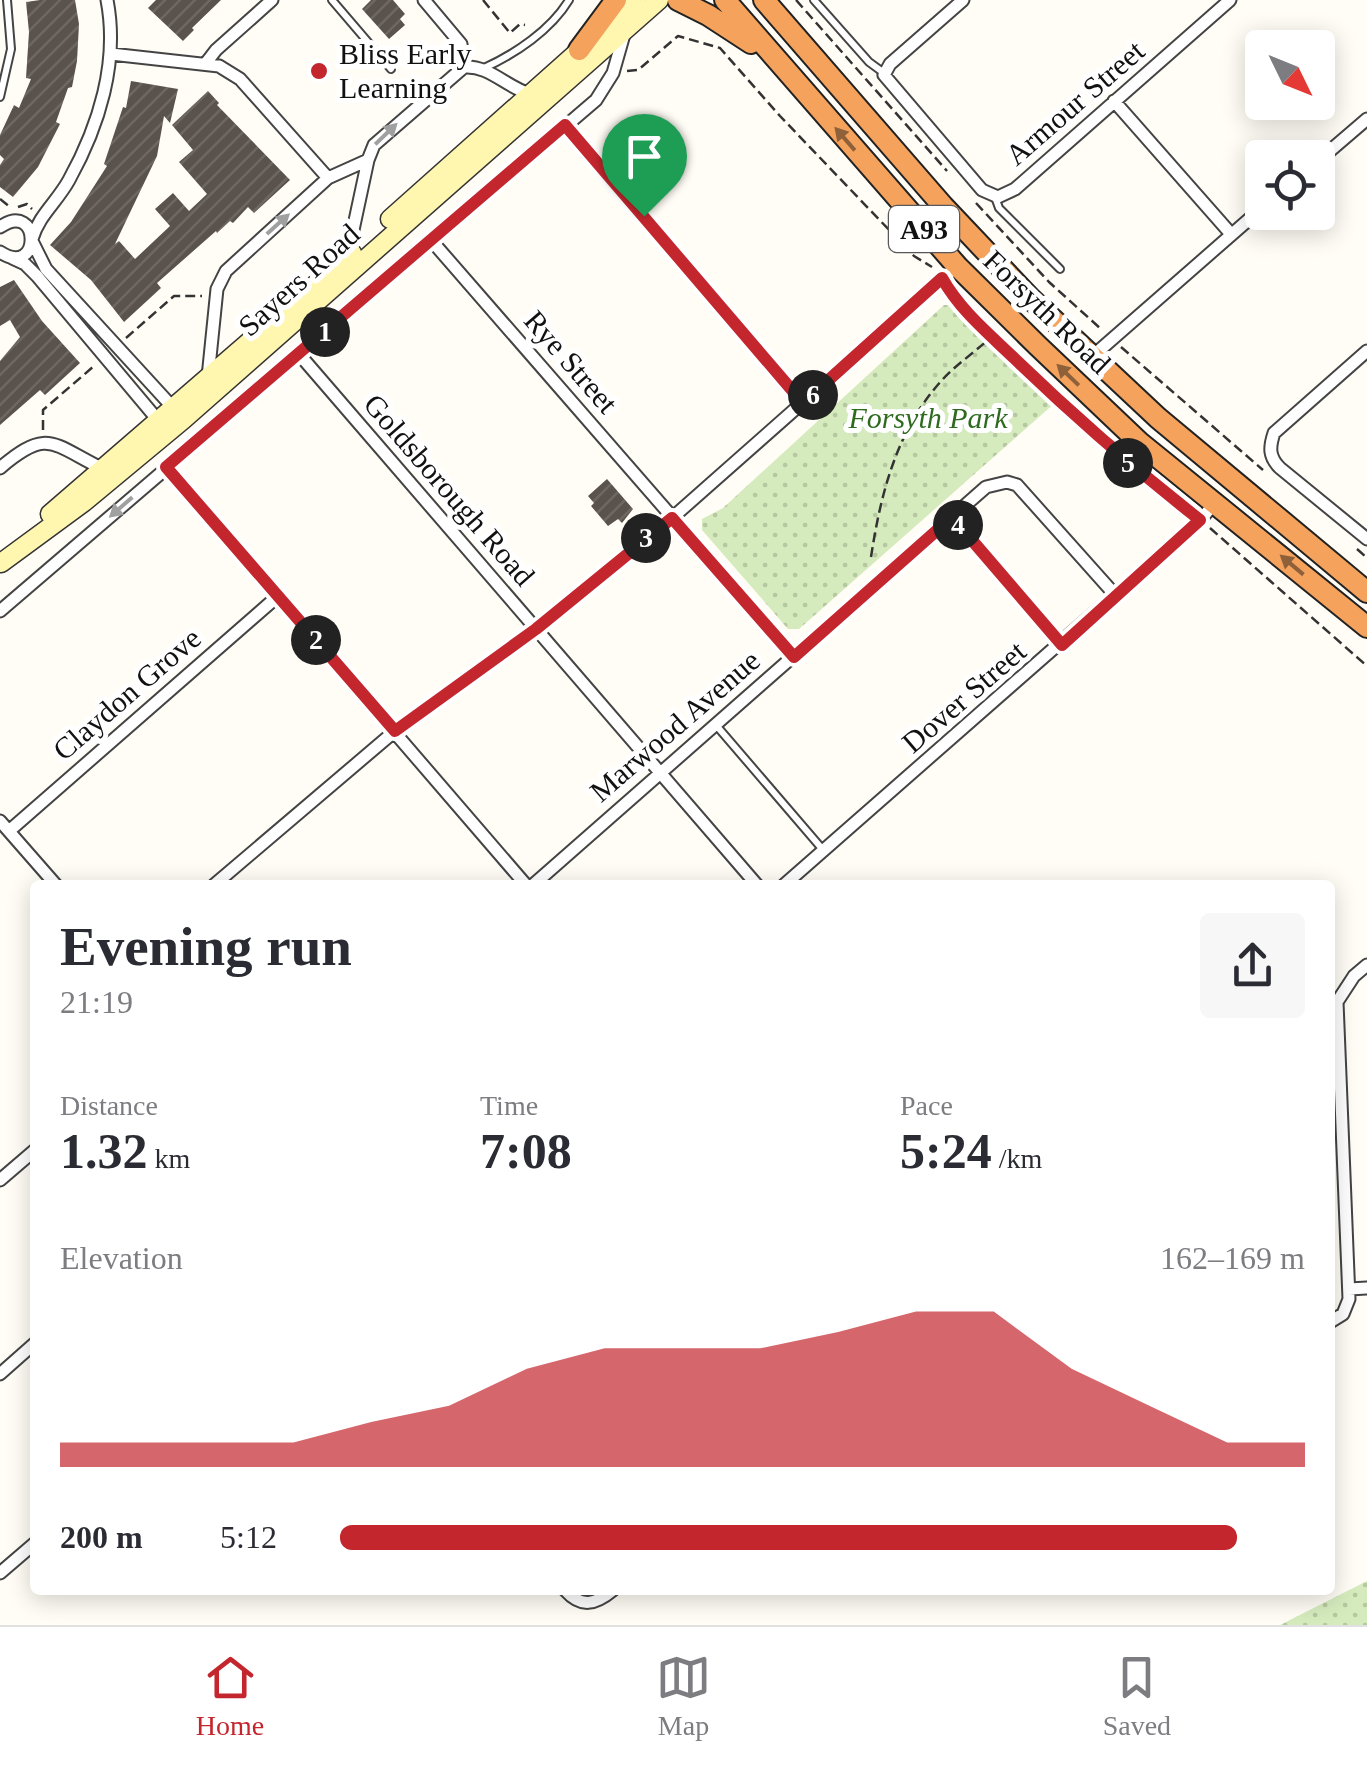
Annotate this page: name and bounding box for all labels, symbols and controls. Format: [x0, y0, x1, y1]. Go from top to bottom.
north arrow [1245, 30, 1335, 120]
map controls [1245, 30, 1335, 230]
street label: Armour Street [999, 33, 1151, 172]
place label: Bliss Early Learning [339, 37, 472, 104]
marker: Bliss Early Learning [308, 60, 330, 82]
pin [602, 114, 687, 217]
one-way arrow [374, 123, 398, 146]
one-way arrow [835, 126, 857, 151]
icon: arrive [617, 129, 672, 184]
button: locate [1245, 140, 1335, 230]
road number: A93 [889, 206, 959, 252]
one-way arrow [265, 213, 290, 235]
street label: Sayers Road [232, 217, 366, 342]
street label: Forsyth Road [977, 243, 1117, 380]
street label: Rye Street [518, 304, 625, 420]
pin: 1 [300, 307, 350, 357]
text: 1 [318, 316, 332, 347]
one-way arrow [1056, 364, 1080, 387]
pin: 6 [788, 370, 838, 420]
text: 6 [806, 379, 820, 410]
street label: Goldsborough Road [357, 387, 541, 592]
park label: Forsyth Park [847, 401, 1008, 434]
pin: 5 [1103, 438, 1153, 488]
text: 5 [1121, 447, 1135, 478]
one-way arrow [108, 495, 133, 517]
pin: 4 [933, 500, 983, 550]
text: 4 [951, 509, 965, 540]
pin: 3 [621, 513, 671, 563]
text: 3 [639, 522, 653, 553]
one-way arrow [1280, 555, 1305, 576]
pin: 2 [291, 615, 341, 665]
street label: Claydon Grove [46, 621, 207, 766]
text: 2 [309, 624, 323, 655]
street label: Dover Street [895, 634, 1033, 759]
street label: Marwood Avenue [583, 643, 766, 808]
button: share [1200, 913, 1305, 1018]
text: Evening run [60, 916, 352, 977]
text: 21:19 [60, 984, 133, 1020]
text: Distance [60, 1090, 158, 1121]
text: Time [480, 1090, 538, 1121]
text: Pace [900, 1090, 953, 1121]
text: 1.32 [60, 1123, 148, 1179]
text: 7:08 [480, 1123, 572, 1179]
text: 5:24 [900, 1123, 992, 1179]
text: km [148, 1143, 190, 1174]
text: /km [992, 1143, 1042, 1174]
text: Elevation [60, 1240, 183, 1276]
text: 162–169 m [1160, 1240, 1305, 1276]
text: 200 m [60, 1519, 143, 1555]
text: 5:12 [220, 1519, 277, 1555]
tab: Home [196, 1650, 264, 1742]
tab: Map [656, 1650, 711, 1742]
tab: Saved [1103, 1650, 1171, 1742]

